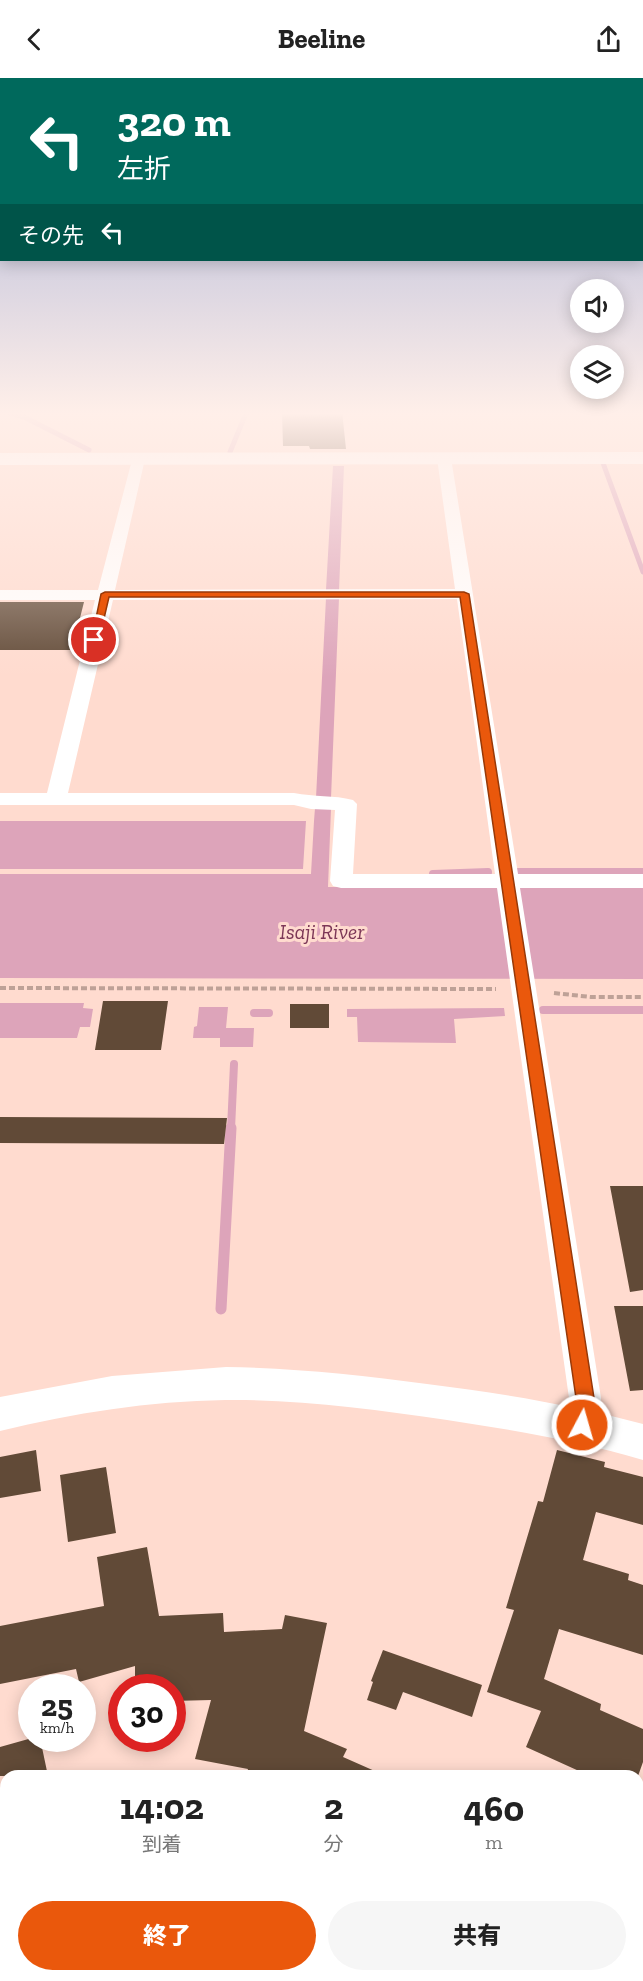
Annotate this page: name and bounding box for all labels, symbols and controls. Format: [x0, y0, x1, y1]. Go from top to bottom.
icon: back [18, 23, 51, 56]
text: Beeline [278, 23, 365, 55]
icon: share [592, 23, 625, 56]
text: 320 m [117, 96, 231, 147]
icon: left [18, 102, 96, 180]
text: 左折 [117, 153, 171, 185]
icon: left [96, 216, 129, 249]
text: その先 [18, 222, 84, 249]
map controls [570, 279, 624, 399]
button: sound [570, 279, 624, 333]
button: layers [570, 345, 624, 399]
pin [68, 614, 119, 665]
icon: arrive [77, 623, 110, 656]
water label: Isaji River [280, 919, 365, 944]
position arrow [550, 1393, 614, 1457]
speed limit sign: 30 [108, 1674, 186, 1752]
text: 25 [41, 1688, 73, 1724]
text: km/h [40, 1719, 74, 1737]
text: 14:02 [120, 1785, 204, 1828]
text: 2 [324, 1785, 343, 1828]
text: 460 [464, 1787, 524, 1830]
text: m [485, 1830, 503, 1854]
text: 到着 [142, 1832, 182, 1856]
text: 分 [324, 1832, 344, 1856]
button: 終了 [18, 1901, 316, 1970]
button: 共有 [328, 1901, 626, 1970]

